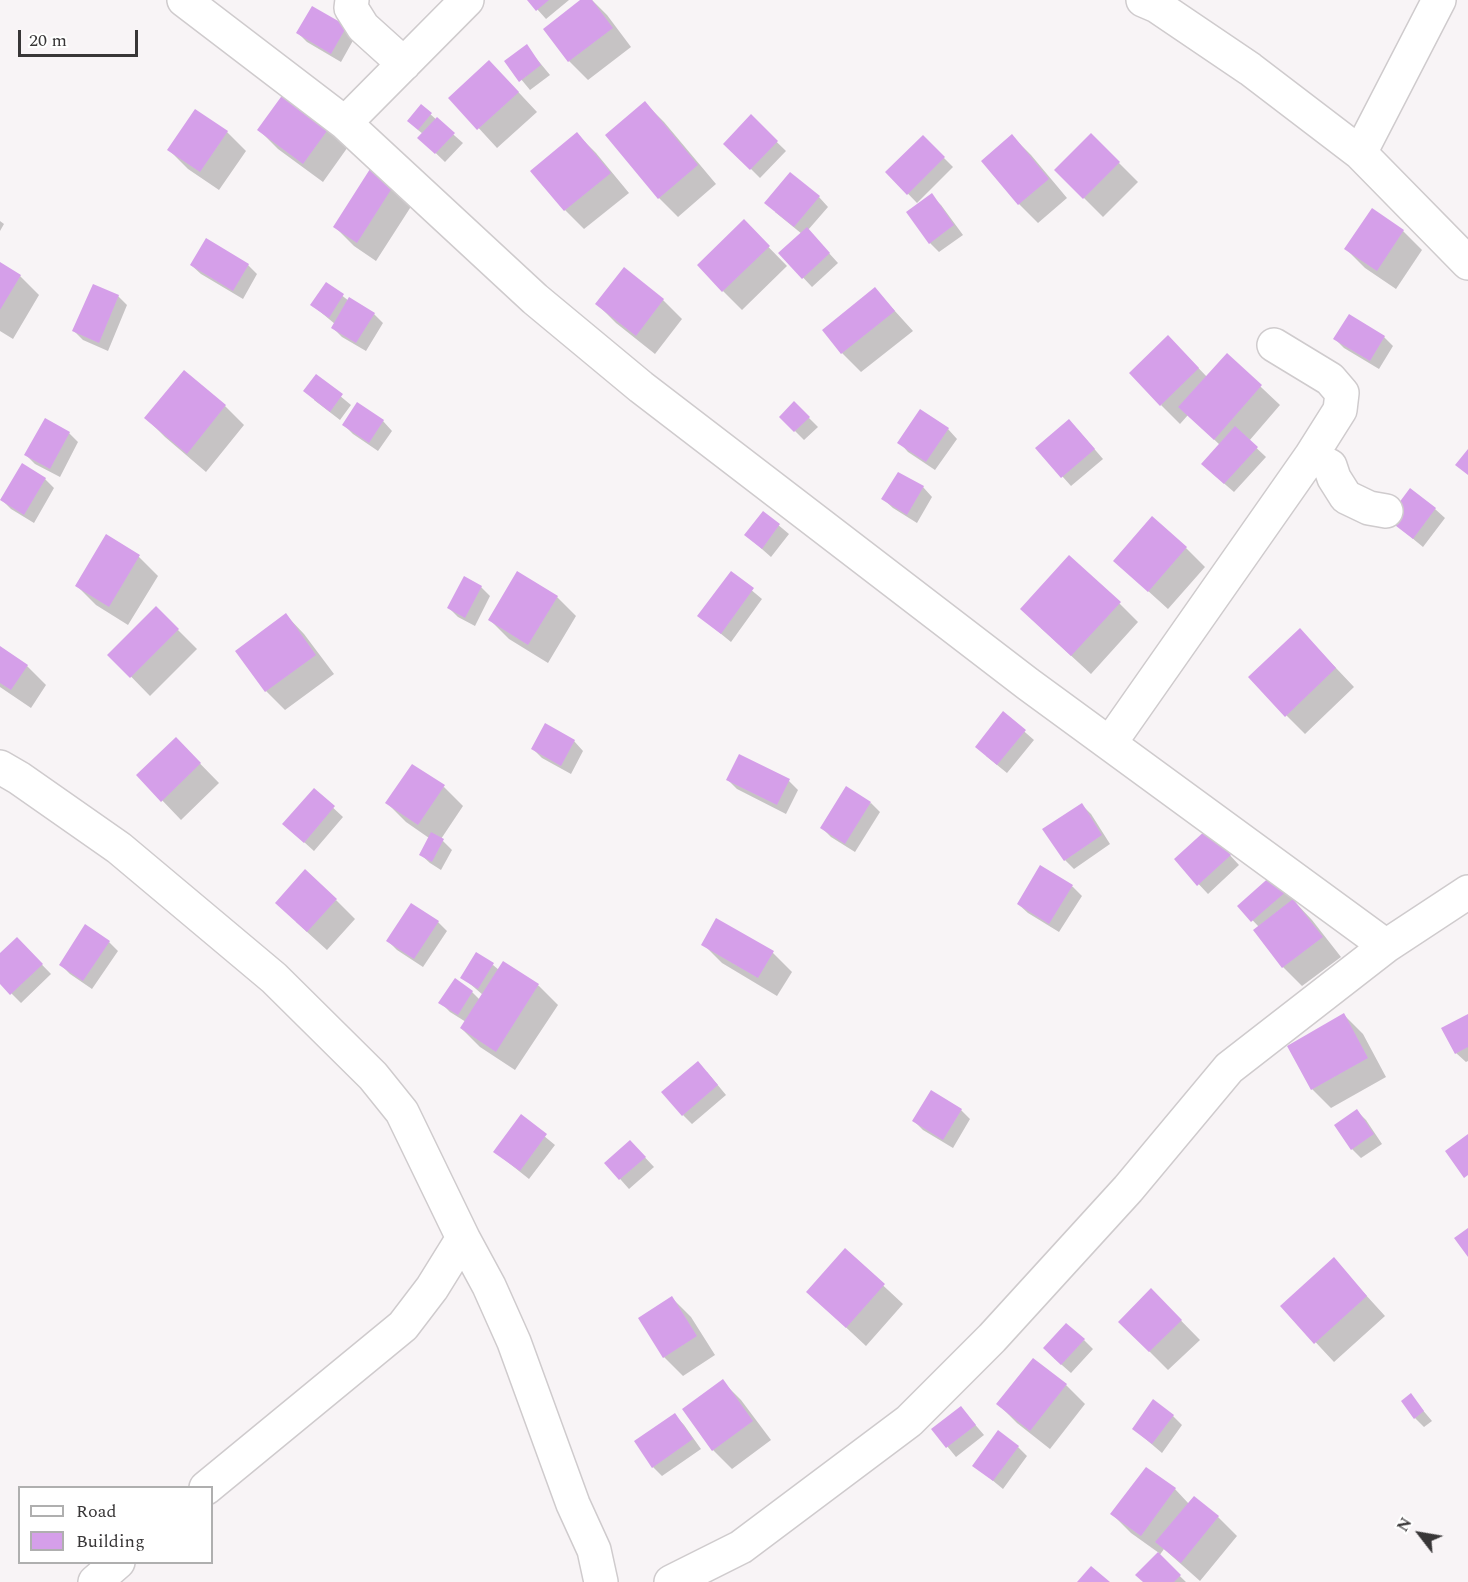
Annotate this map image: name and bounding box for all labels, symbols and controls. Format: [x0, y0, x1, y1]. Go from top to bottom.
scale bar [21, 18, 141, 56]
text: 20 m [29, 27, 67, 54]
legend [18, 1486, 213, 1564]
text: Road [76, 1498, 117, 1525]
north arrow [1390, 1504, 1450, 1564]
text: N [1391, 1513, 1418, 1537]
text: Building [76, 1528, 145, 1555]

